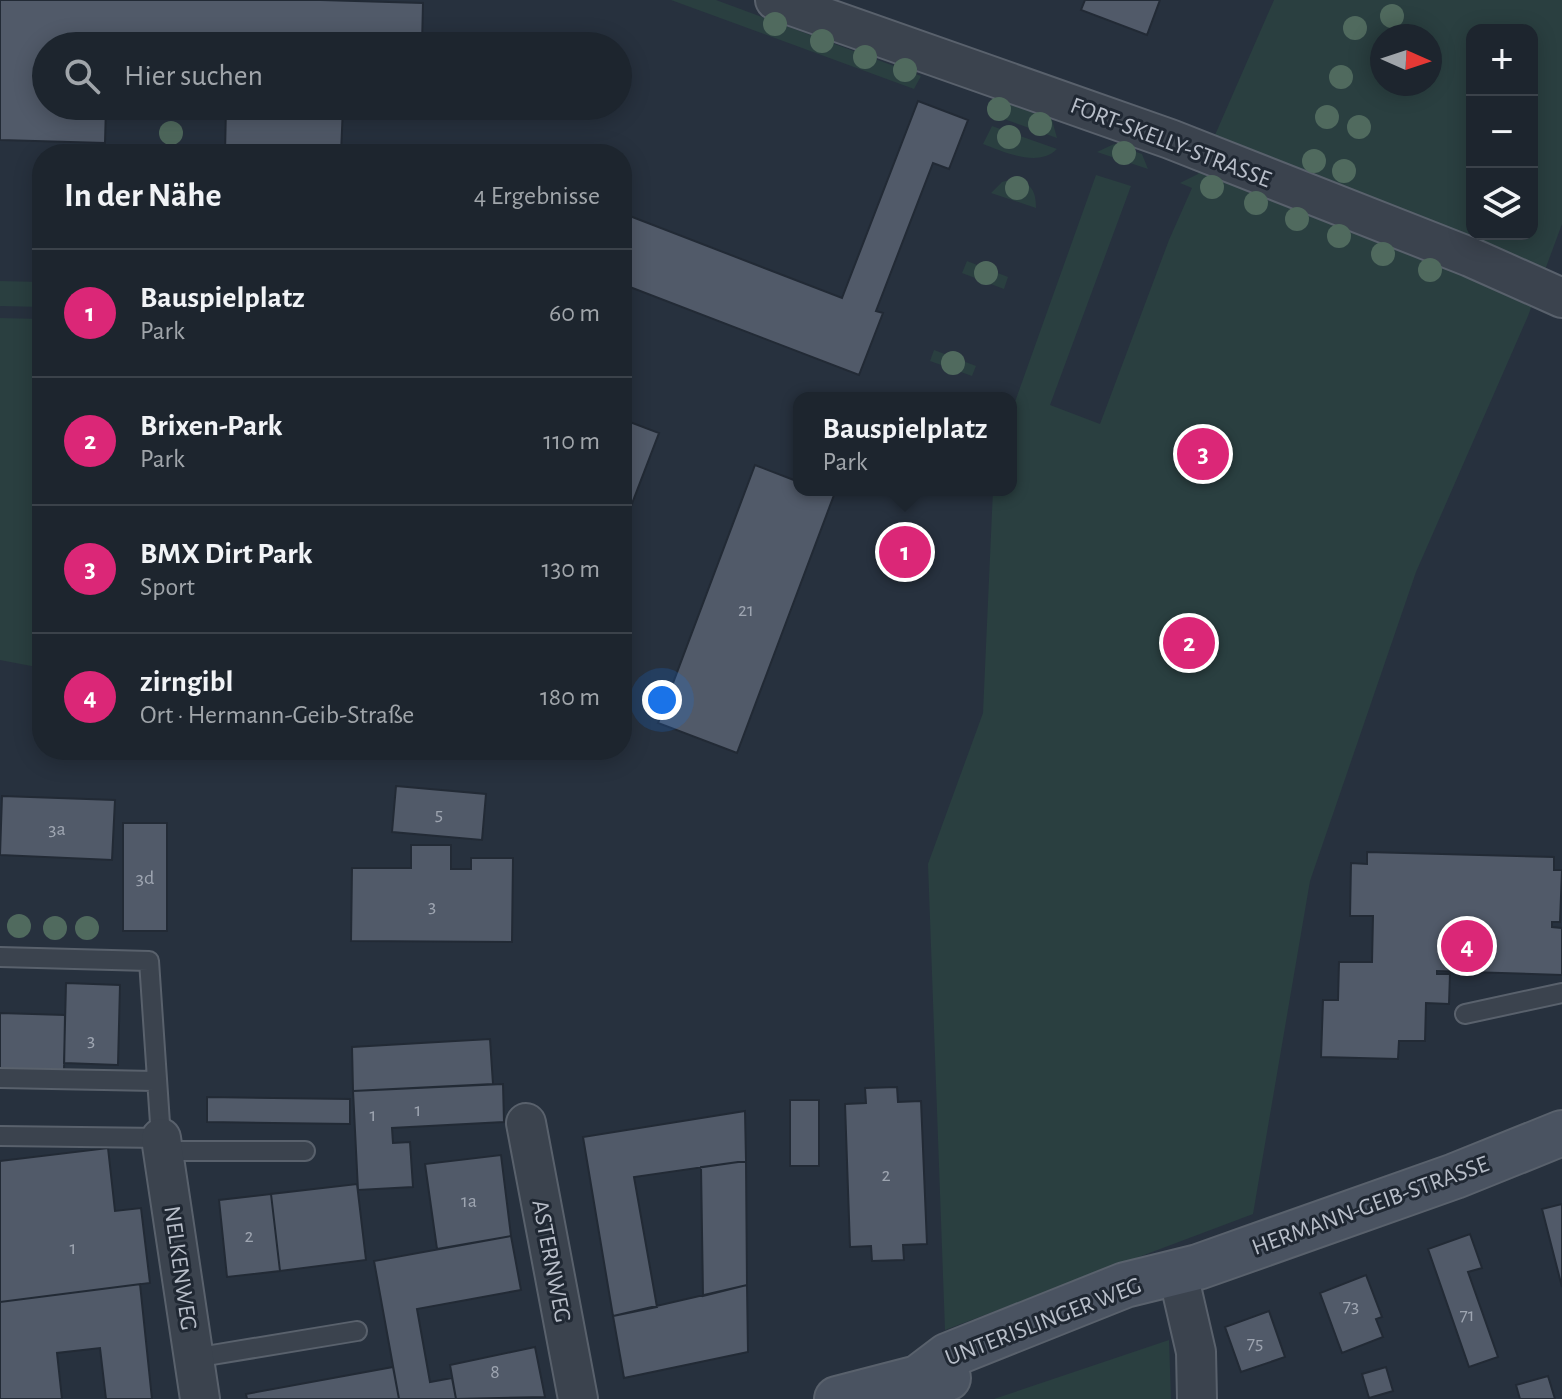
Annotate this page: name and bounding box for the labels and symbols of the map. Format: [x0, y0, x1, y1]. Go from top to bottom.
north arrow [1370, 24, 1442, 96]
street label: FORT-SKELLY-STRASSE [1067, 94, 1275, 192]
pin: 3 [1177, 424, 1229, 484]
pin: 1 [879, 522, 931, 582]
house number: 21 [738, 600, 754, 620]
pin: 2 [1163, 613, 1215, 673]
your location [642, 680, 682, 720]
house number: 5 [435, 804, 443, 824]
house number: 3a [48, 819, 66, 839]
house number: 3d [136, 868, 154, 888]
house number: 3 [428, 896, 436, 916]
pin: 4 [1441, 916, 1493, 976]
house number: 3 [87, 1030, 95, 1050]
house number: 1 [415, 1100, 421, 1120]
house number: 1 [370, 1105, 376, 1125]
street label: HERMANN-GEIB-STRASSE [1249, 1152, 1492, 1260]
house number: 2 [881, 1165, 891, 1185]
house number: 1a [461, 1191, 477, 1211]
street label: ASTERNWEG [527, 1198, 575, 1325]
street label: NELKENWEG [159, 1204, 201, 1332]
house number: 2 [244, 1226, 254, 1246]
house number: 1 [70, 1238, 76, 1258]
street label: UNTERISLINGER WEG [942, 1273, 1145, 1370]
house number: 73 [1343, 1296, 1359, 1316]
house number: 71 [1459, 1305, 1475, 1325]
house number: 75 [1247, 1333, 1263, 1353]
house number: 8 [490, 1362, 500, 1382]

